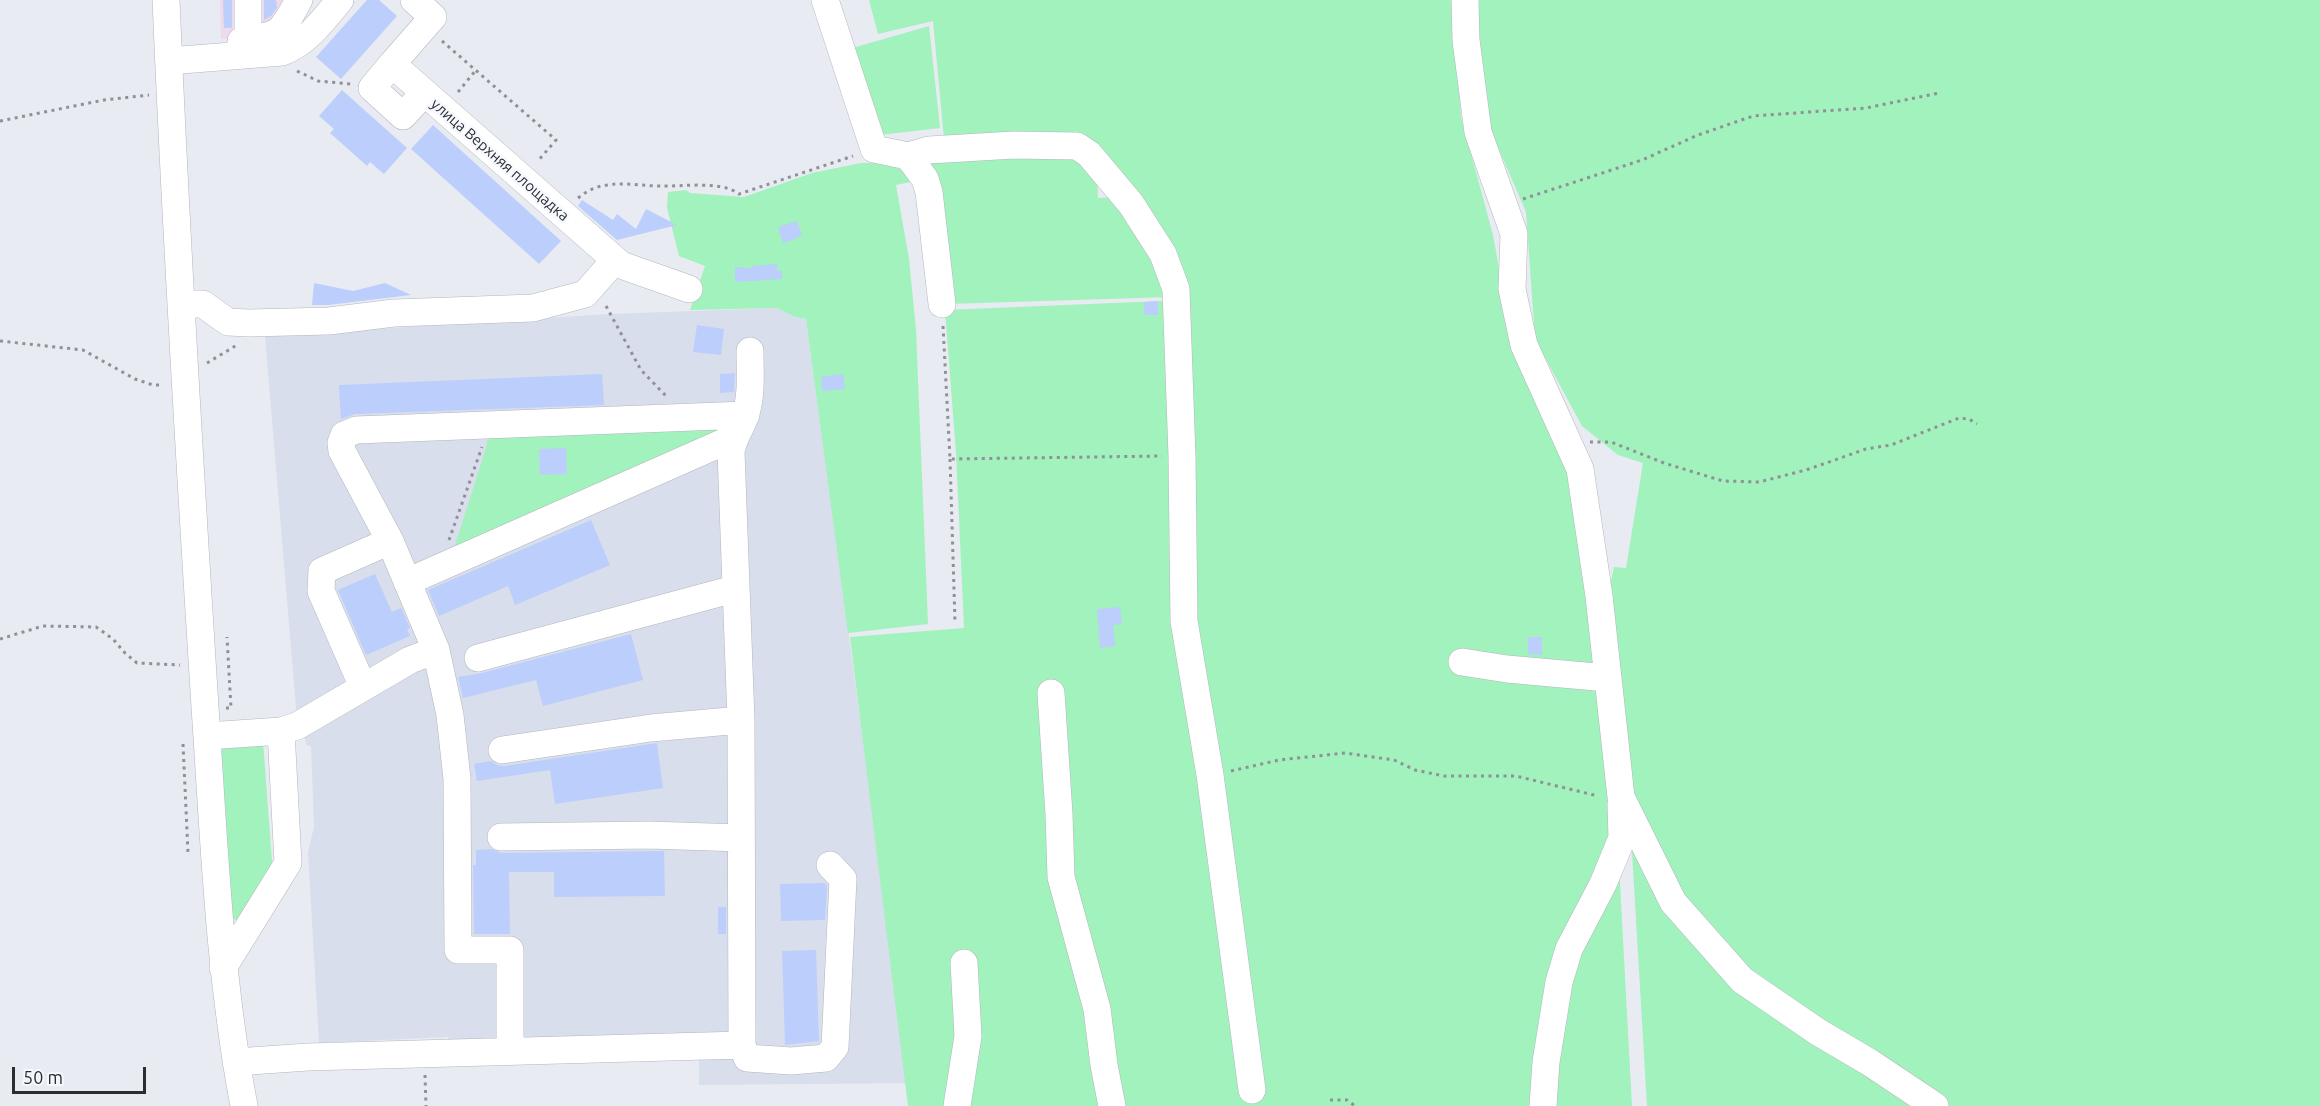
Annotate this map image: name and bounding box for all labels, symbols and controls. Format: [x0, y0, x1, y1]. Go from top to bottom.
street label: улица Верхняя площадка [427, 95, 573, 225]
scale bar [15, 1055, 148, 1093]
text: 50 m [23, 1067, 63, 1087]

